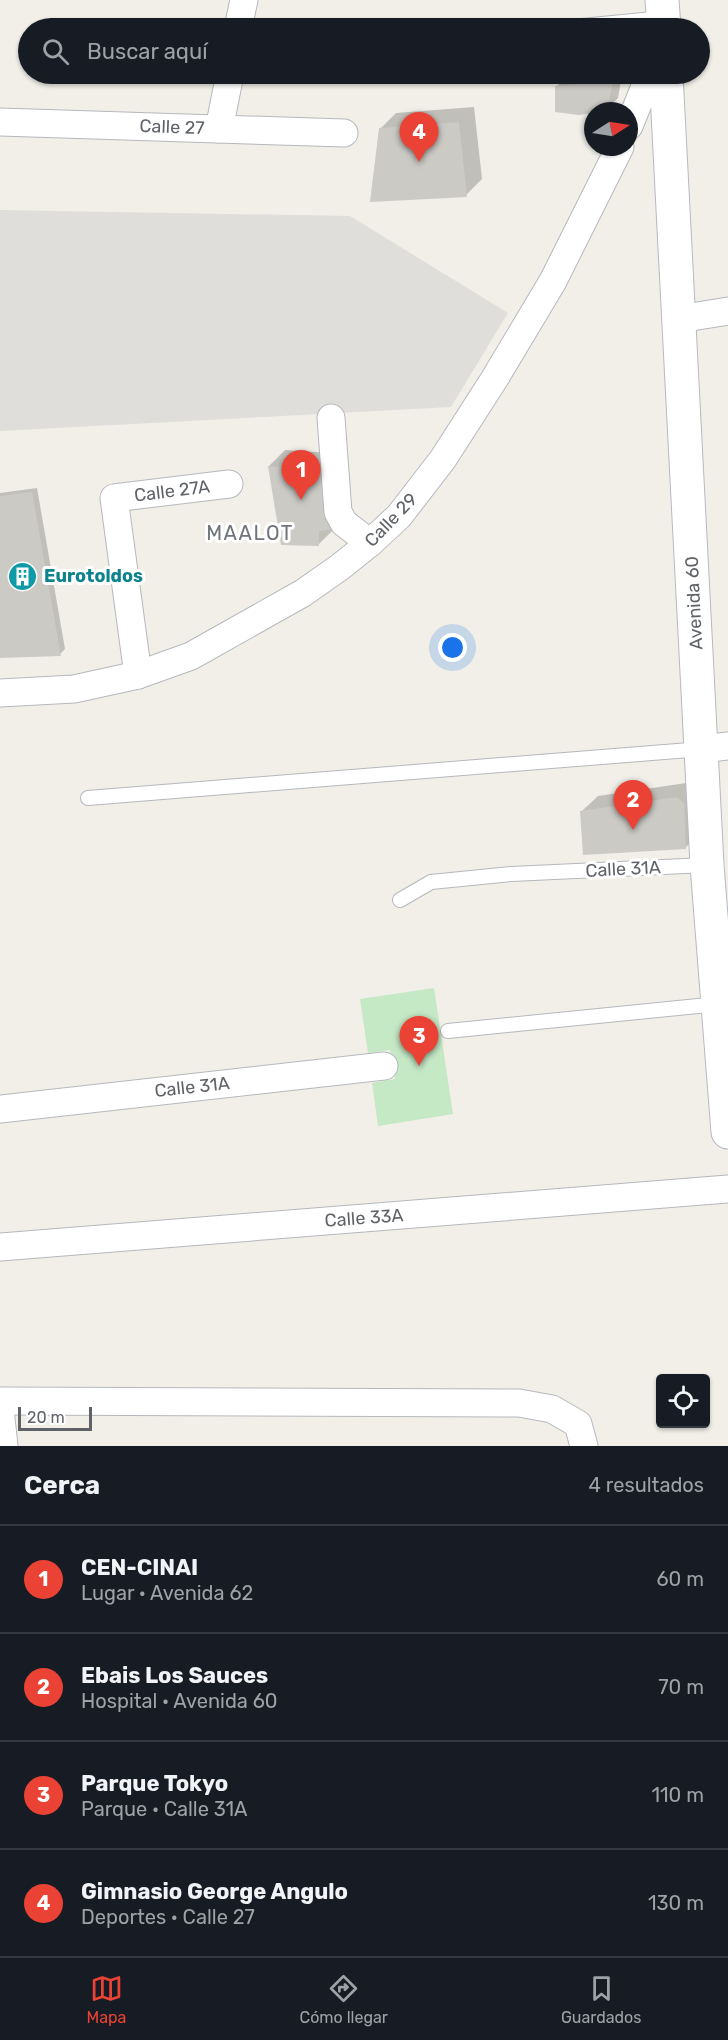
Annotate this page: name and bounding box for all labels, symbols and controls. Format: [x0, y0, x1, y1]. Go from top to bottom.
search box [18, 18, 710, 84]
icon: search [39, 35, 72, 68]
text: Buscar aquí [87, 38, 208, 65]
north arrow [584, 102, 638, 156]
pin: 4 [400, 112, 438, 162]
street label: Calle 27 [139, 115, 205, 139]
pin: 1 [282, 450, 320, 500]
street label: Calle 27A [133, 475, 211, 507]
street label: Calle 29 [360, 488, 422, 552]
district label: MAALOT [206, 521, 294, 545]
street label: Avenida 60 [681, 556, 707, 650]
building icon: Eurotoldos [7, 560, 39, 592]
place label: Eurotoldos [44, 565, 143, 587]
your location [438, 633, 467, 662]
pin: 2 [614, 780, 652, 830]
street label: Calle 31A [585, 856, 661, 882]
pin: 3 [400, 1016, 438, 1066]
street label: Calle 31A [153, 1072, 231, 1102]
street label: Calle 33A [324, 1204, 404, 1232]
map controls [656, 1374, 710, 1428]
button: locate [656, 1374, 710, 1428]
scale bar [18, 1404, 92, 1432]
text: 20 m [27, 1408, 65, 1427]
text: Cerca [24, 1470, 100, 1501]
text: 4 resultados [589, 1473, 704, 1497]
text: CEN-CINAI [81, 1554, 198, 1581]
text: 1 [39, 1567, 48, 1591]
text: 60 m [657, 1567, 704, 1591]
text: Lugar · Avenida 62 [81, 1581, 253, 1605]
text: Ebais Los Sauces [81, 1662, 268, 1689]
text: 2 [37, 1675, 50, 1699]
text: 70 m [658, 1675, 704, 1699]
text: Hospital · Avenida 60 [81, 1689, 278, 1713]
text: Parque Tokyo [81, 1770, 228, 1797]
text: 3 [37, 1783, 50, 1807]
text: 110 m [652, 1783, 704, 1807]
text: Parque · Calle 31A [81, 1797, 247, 1821]
text: Gimnasio George Angulo [81, 1878, 348, 1905]
text: 4 [37, 1891, 50, 1915]
text: 130 m [648, 1891, 704, 1915]
text: Deportes · Calle 27 [81, 1905, 255, 1929]
tab: Mapa [87, 1972, 126, 2027]
tab: Cómo llegar [300, 1972, 388, 2027]
tab: Guardados [561, 1972, 641, 2027]

